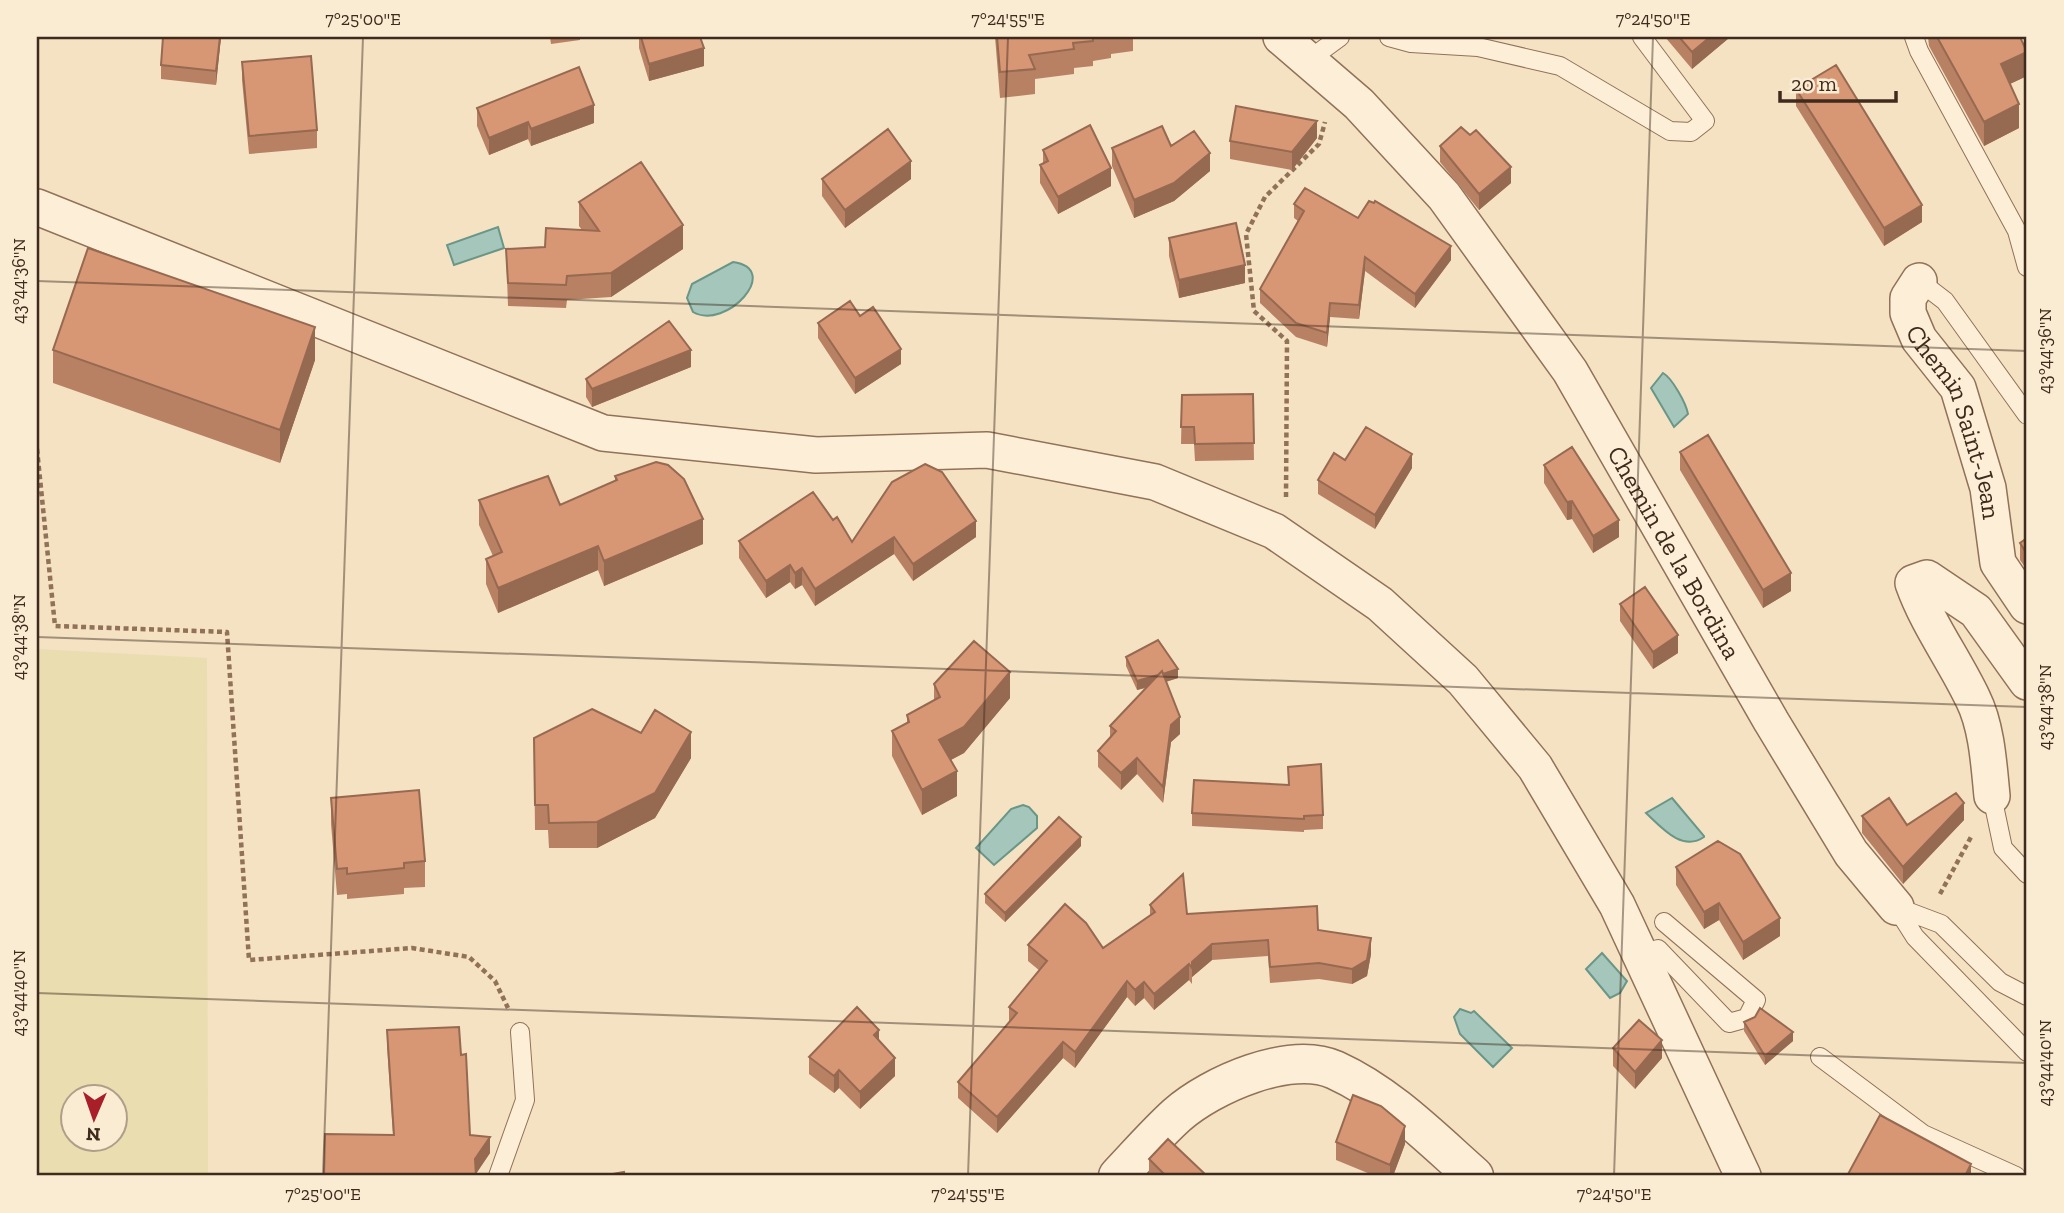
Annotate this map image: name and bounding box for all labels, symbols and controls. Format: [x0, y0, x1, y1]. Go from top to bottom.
text: 7°25'00"E [325, 8, 401, 30]
text: 7°24'55"E [971, 8, 1045, 30]
text: 7°24'50"E [1616, 8, 1690, 30]
scale bar [1780, 60, 1896, 104]
text: 20 m [1791, 71, 1837, 96]
text: 43°44'36"N [8, 238, 30, 324]
text: 43°44'36"N [2034, 308, 2056, 394]
street label: Chemin Saint-Jean [1899, 320, 2008, 521]
street label: Chemin de la Bordina [1600, 440, 1748, 665]
text: 43°44'38"N [8, 594, 30, 680]
text: 43°44'38"N [2034, 664, 2056, 750]
text: 43°44'40"N [8, 950, 30, 1036]
text: 43°44'40"N [2034, 1020, 2056, 1106]
north arrow [60, 1084, 130, 1154]
text: N [86, 1123, 101, 1146]
text: 7°25'00"E [285, 1183, 361, 1205]
text: 7°24'55"E [931, 1183, 1005, 1205]
text: 7°24'50"E [1577, 1183, 1651, 1205]

